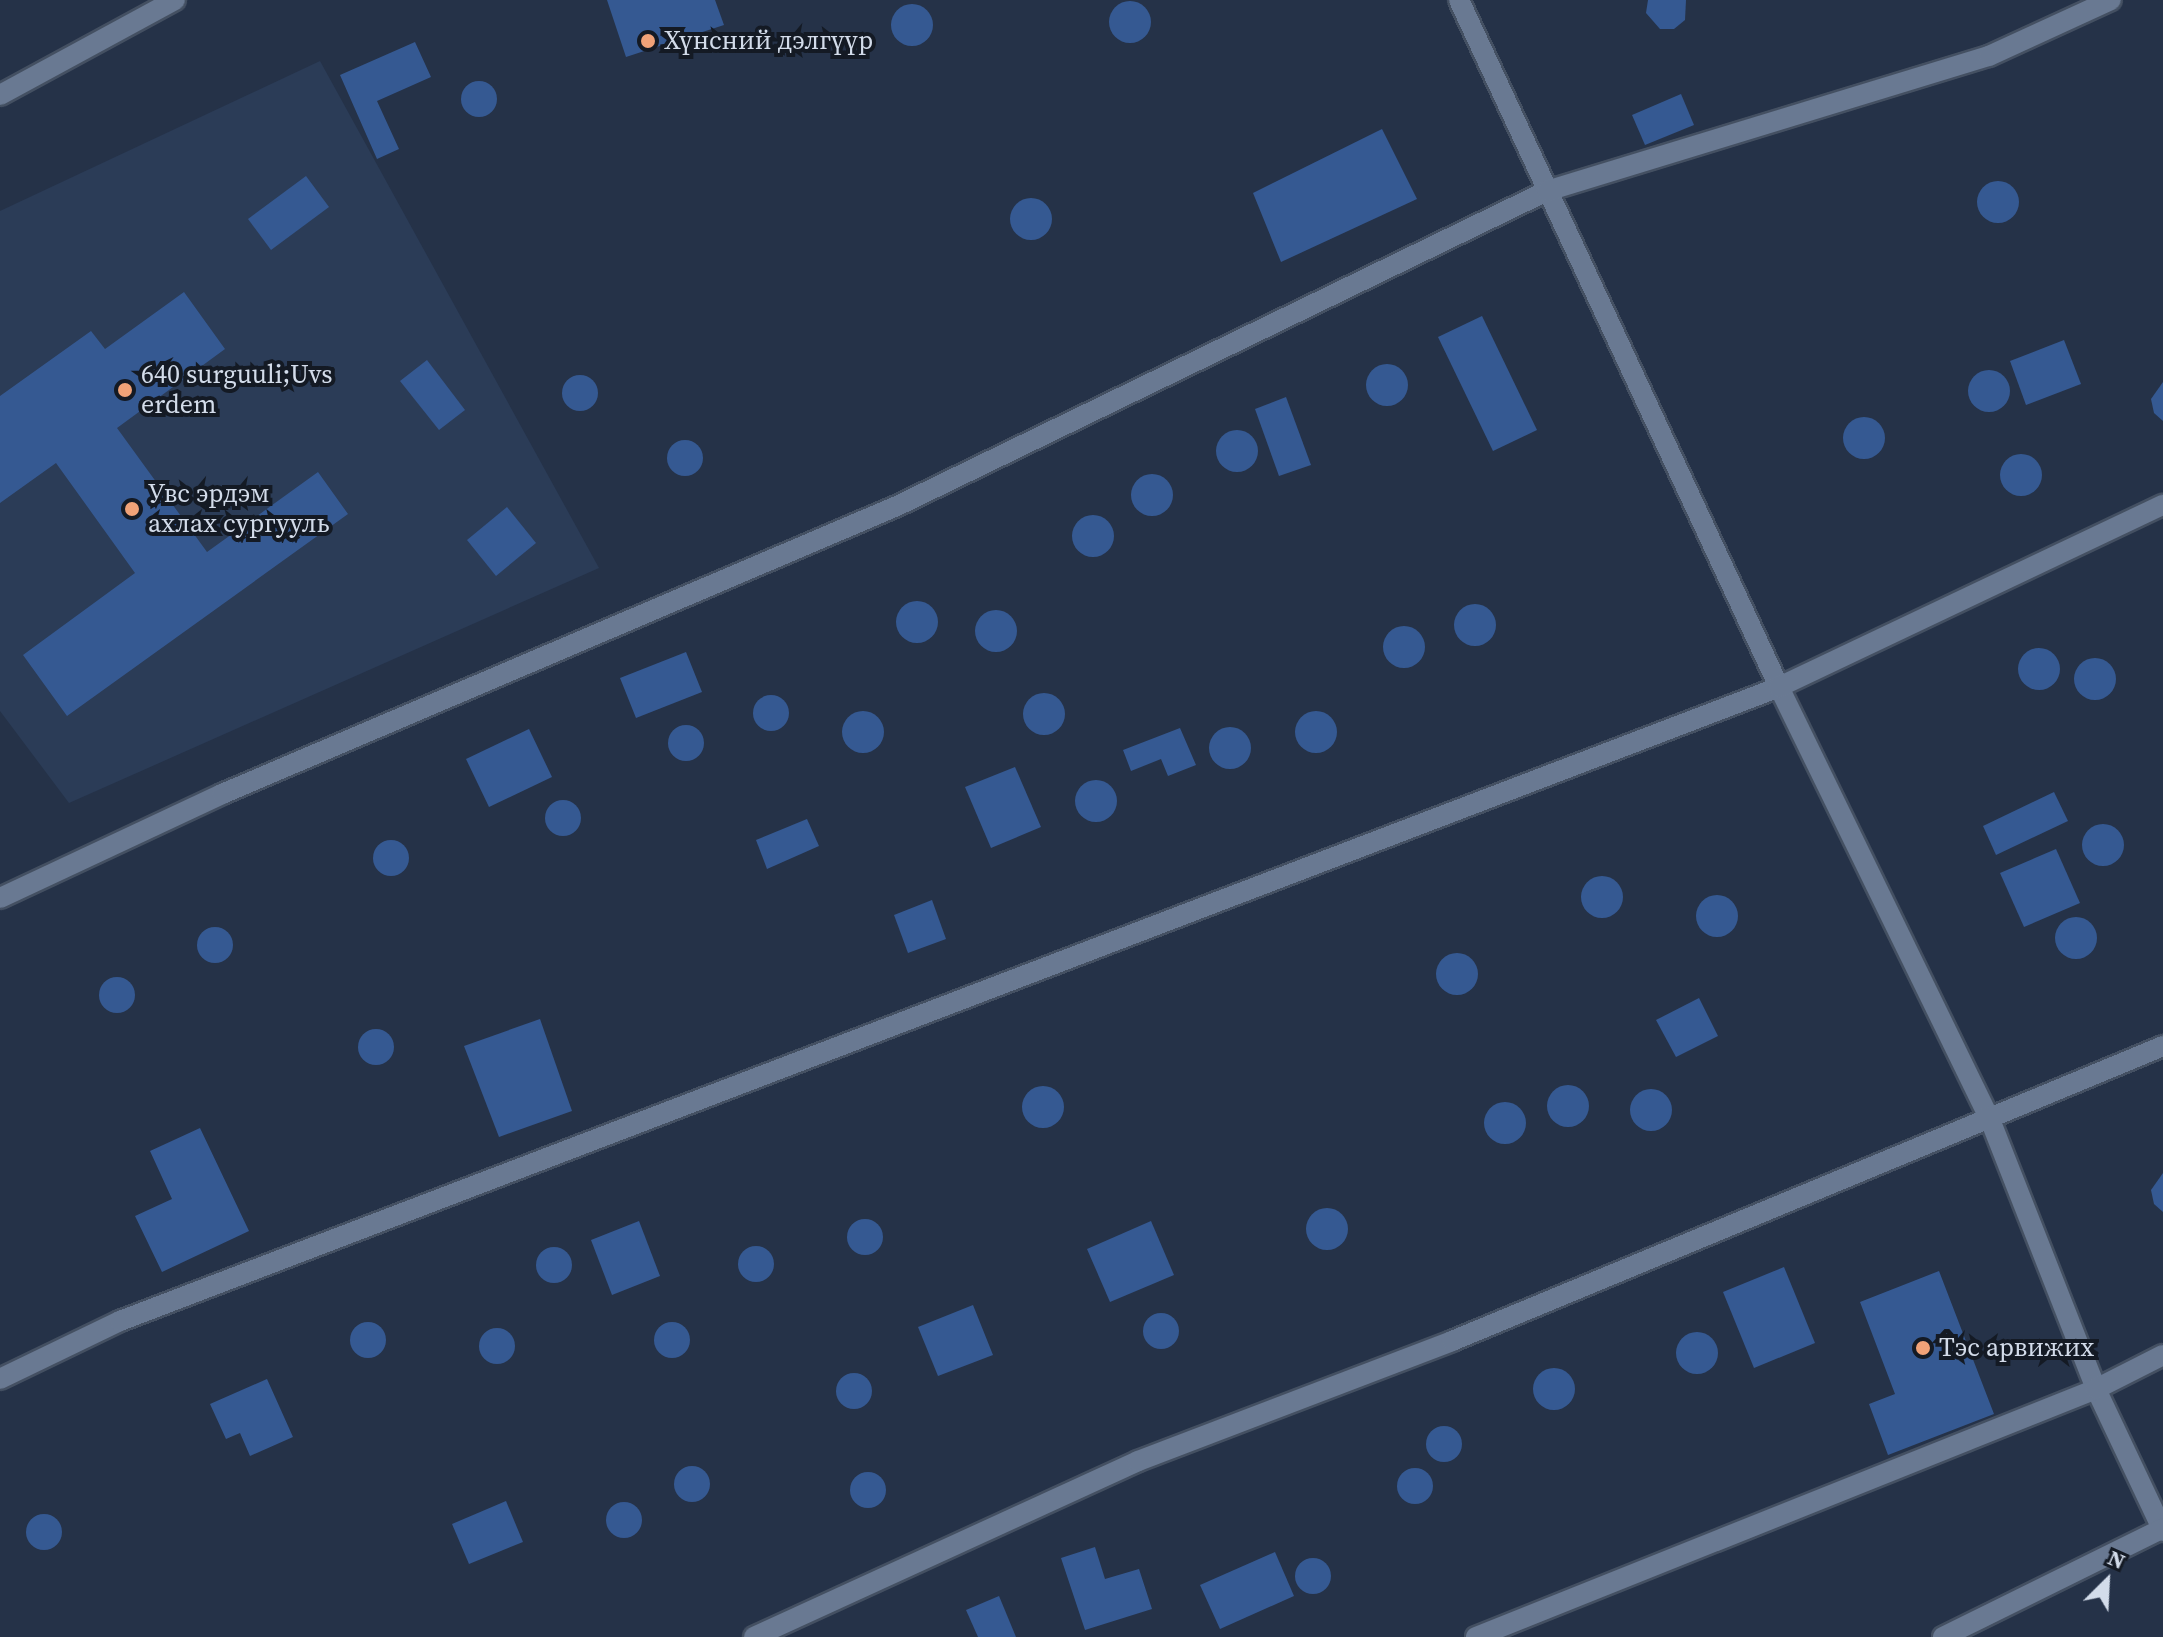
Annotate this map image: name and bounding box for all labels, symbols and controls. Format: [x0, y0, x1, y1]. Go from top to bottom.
place label: Хүнсний дэлгүүр [664, 25, 873, 57]
marker: Хүнсний дэлгүүр [639, 32, 657, 50]
place label: 640 surguuli;Uvs erdem [141, 359, 333, 420]
marker: 640 surguuli;Uvs erdem [116, 381, 134, 399]
place label: Увс эрдэм ахлах сургууль [148, 478, 330, 540]
marker: Увс эрдэм ахлах сургууль [123, 500, 141, 518]
place label: Тэс арвижих [1939, 1332, 2094, 1364]
marker: Тэс арвижих [1914, 1339, 1932, 1357]
north arrow [2067, 1541, 2147, 1621]
text: N [2103, 1542, 2130, 1576]

